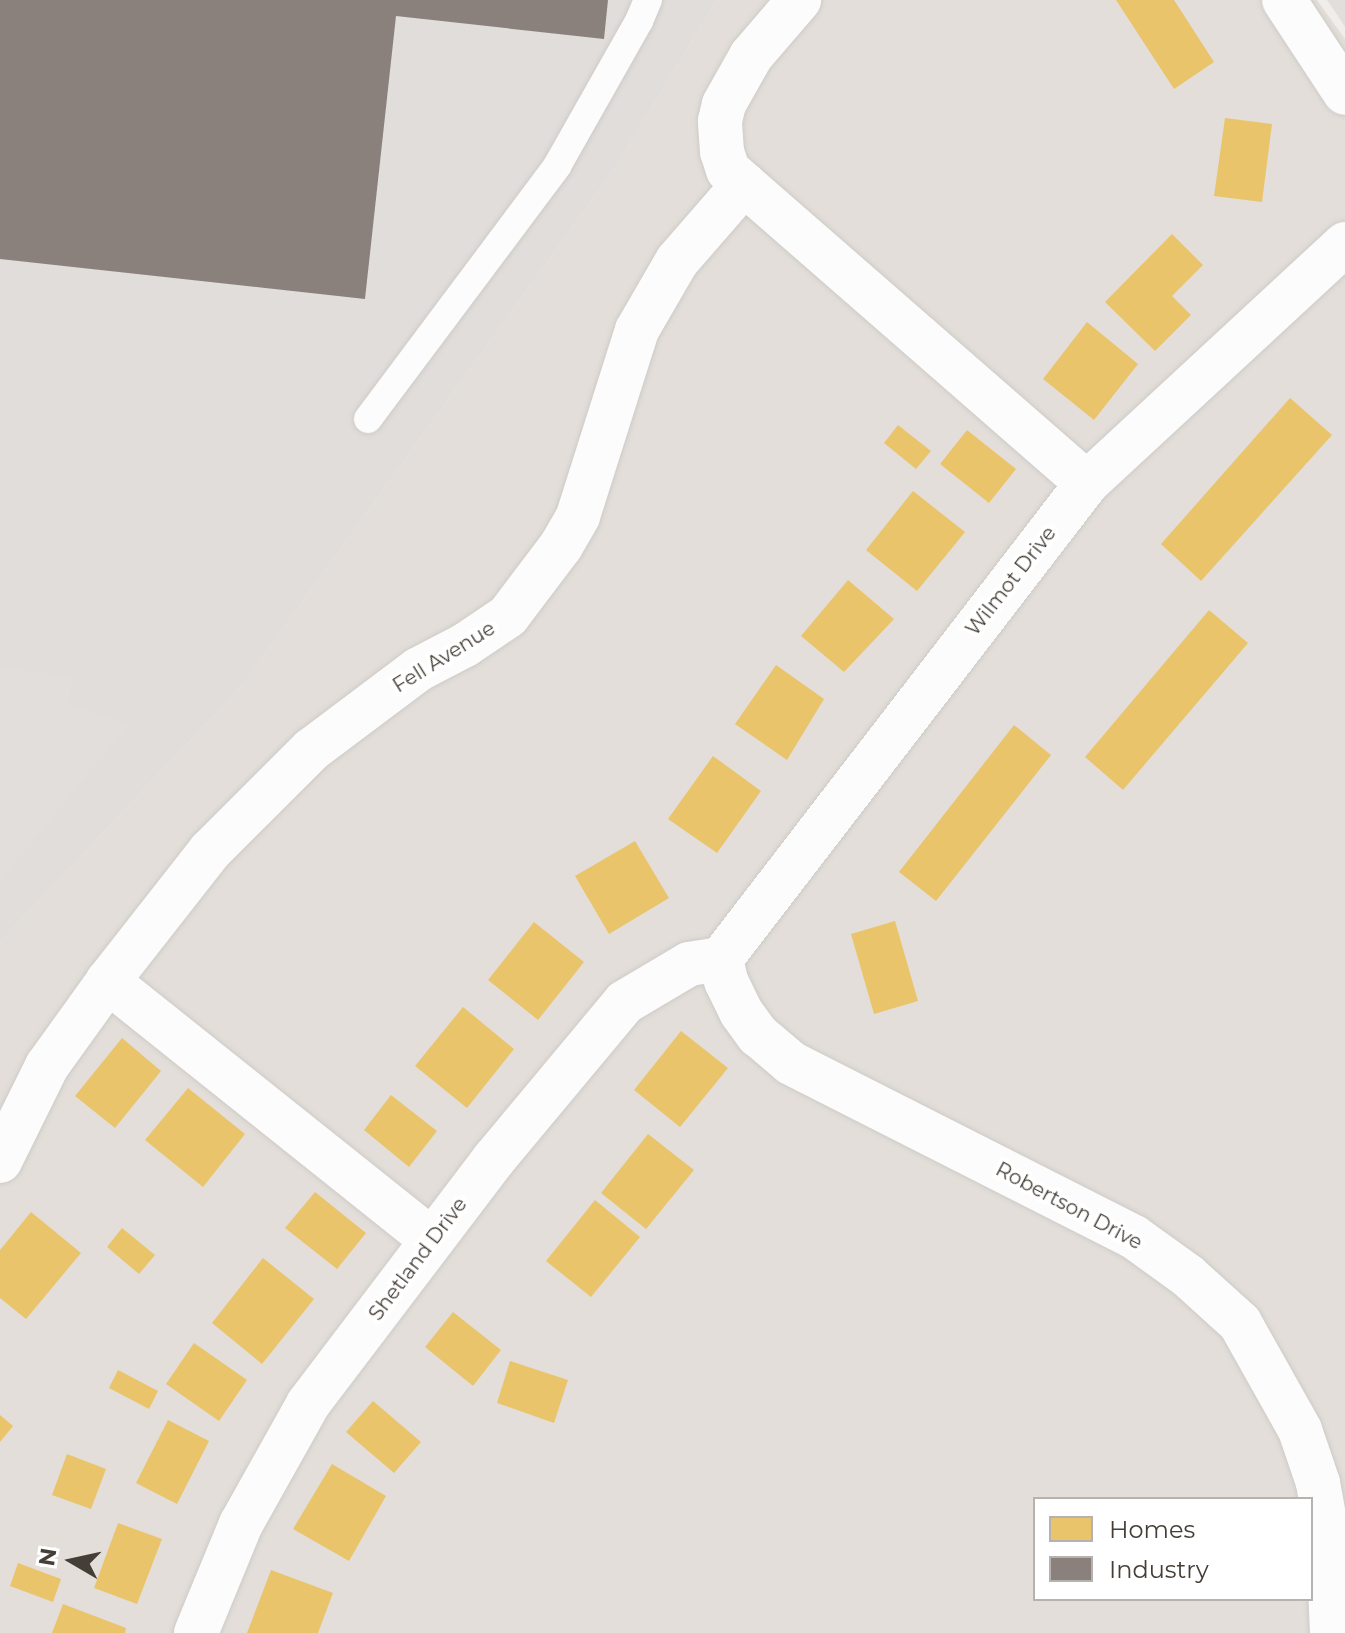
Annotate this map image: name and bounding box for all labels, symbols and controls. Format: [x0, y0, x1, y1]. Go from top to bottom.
street label: Wilmot Drive [961, 522, 1061, 640]
street label: Fell Avenue [389, 616, 499, 698]
street label: Robertson Drive [992, 1157, 1146, 1255]
street label: Shetland Drive [364, 1193, 472, 1325]
legend [1033, 1497, 1313, 1601]
text: Homes [1109, 1515, 1195, 1544]
north arrow [32, 1521, 112, 1601]
text: N [33, 1546, 63, 1568]
text: Industry [1109, 1555, 1209, 1584]

